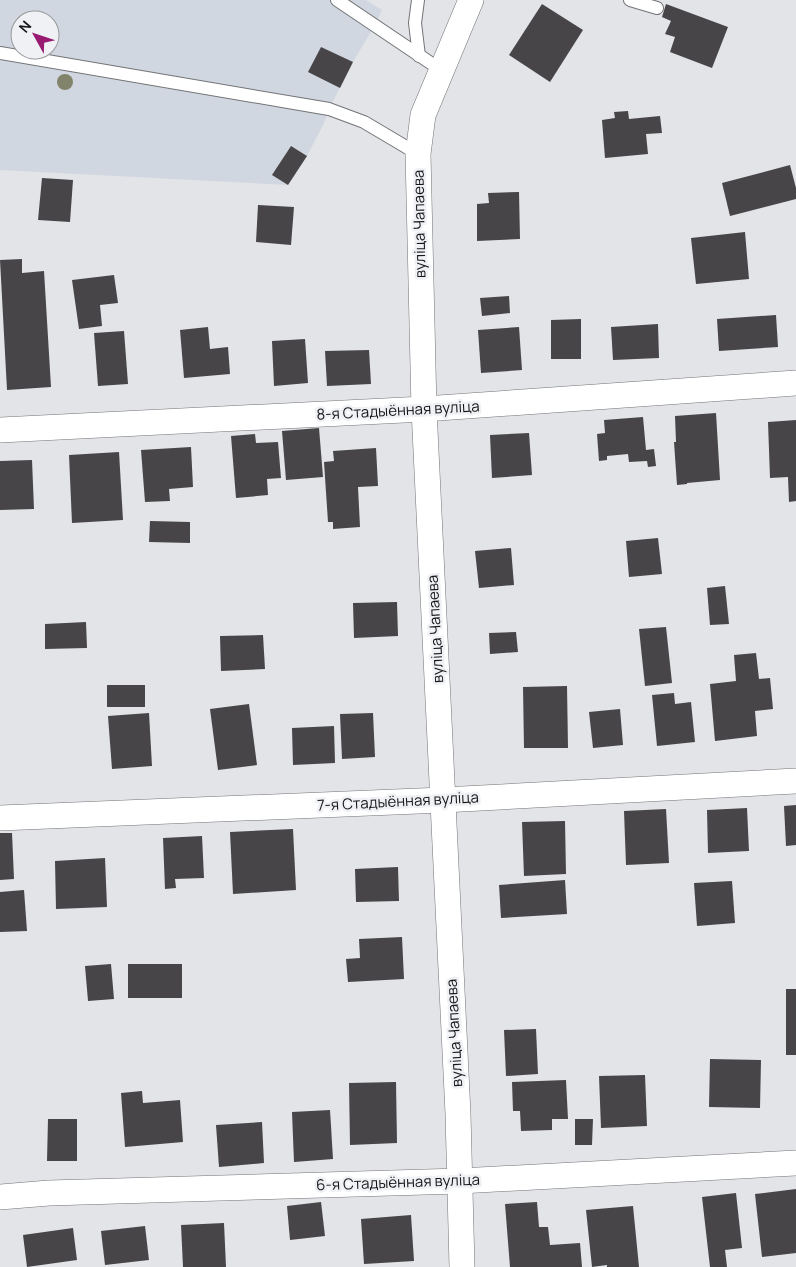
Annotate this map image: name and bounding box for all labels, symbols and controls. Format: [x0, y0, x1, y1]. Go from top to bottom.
north arrow [10, 10, 60, 60]
text: N [14, 16, 35, 36]
street label: вуліца Чапаева [408, 170, 430, 278]
street label: 8-я Стадыённая вуліца [316, 395, 480, 425]
street label: вуліца Чапаева [422, 574, 448, 684]
street label: 7-я Стадыённая вуліца [317, 786, 479, 816]
street label: вуліца Чапаева [441, 978, 467, 1088]
street label: 6-я Стадыённая вуліца [316, 1169, 480, 1195]

